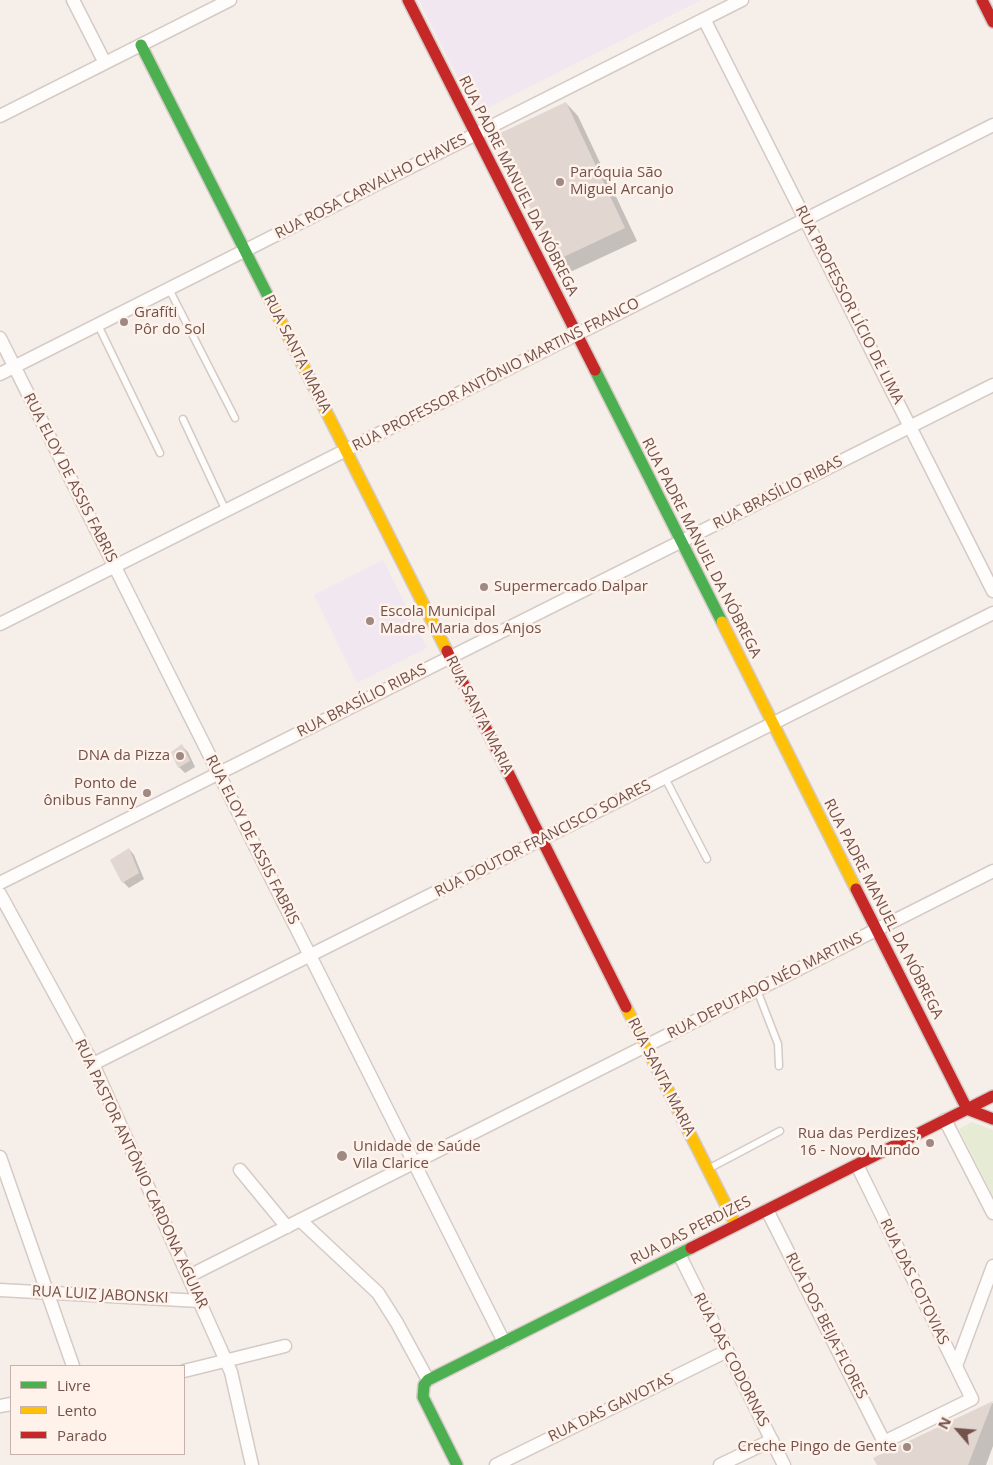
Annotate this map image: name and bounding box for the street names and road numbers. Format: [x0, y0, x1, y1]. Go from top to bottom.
street label: RUA PADRE MANUEL DA NÓBREGA [454, 73, 582, 299]
street label: RUA ROSA CARVALHO CHAVES [272, 131, 470, 243]
street label: RUA PROFESSOR LÍCIO DE LIMA [791, 203, 907, 407]
street label: RUA SANTA MARIA [259, 292, 335, 416]
street label: RUA PROFESSOR ANTÔNIO MARTINS FRANCO [350, 294, 642, 456]
street label: RUA ELOY DE ASSIS FABRIS [19, 390, 121, 566]
street label: RUA PADRE MANUEL DA NÓBREGA [637, 435, 765, 661]
street label: RUA BRASÍLIO RIBAS [710, 453, 846, 533]
street label: RUA SANTA MARIA [441, 653, 517, 777]
street label: RUA BRASÍLIO RIBAS [294, 661, 430, 741]
street label: RUA ELOY DE ASSIS FABRIS [201, 752, 303, 928]
street label: RUA DOUTOR FRANCISCO SOARES [432, 777, 654, 901]
street label: RUA PADRE MANUEL DA NÓBREGA [819, 796, 947, 1022]
street label: RUA DEPUTADO NÉO MARTINS [665, 929, 865, 1043]
street label: RUA SANTA MARIA [623, 1015, 699, 1139]
street label: RUA PASTOR ANTÔNIO CARDONA AGUIAR [71, 1037, 211, 1311]
street label: RUA DAS PERDIZES [628, 1193, 754, 1269]
street label: RUA DAS COTOVIAS [876, 1216, 952, 1348]
street label: RUA DOS BEIJA-FLORES [781, 1250, 871, 1402]
street label: RUA LUIZ JABONSKI [31, 1282, 169, 1308]
street label: RUA DAS CODORNAS [689, 1290, 773, 1430]
street label: RUA DAS GAIVOTAS [545, 1370, 677, 1446]

